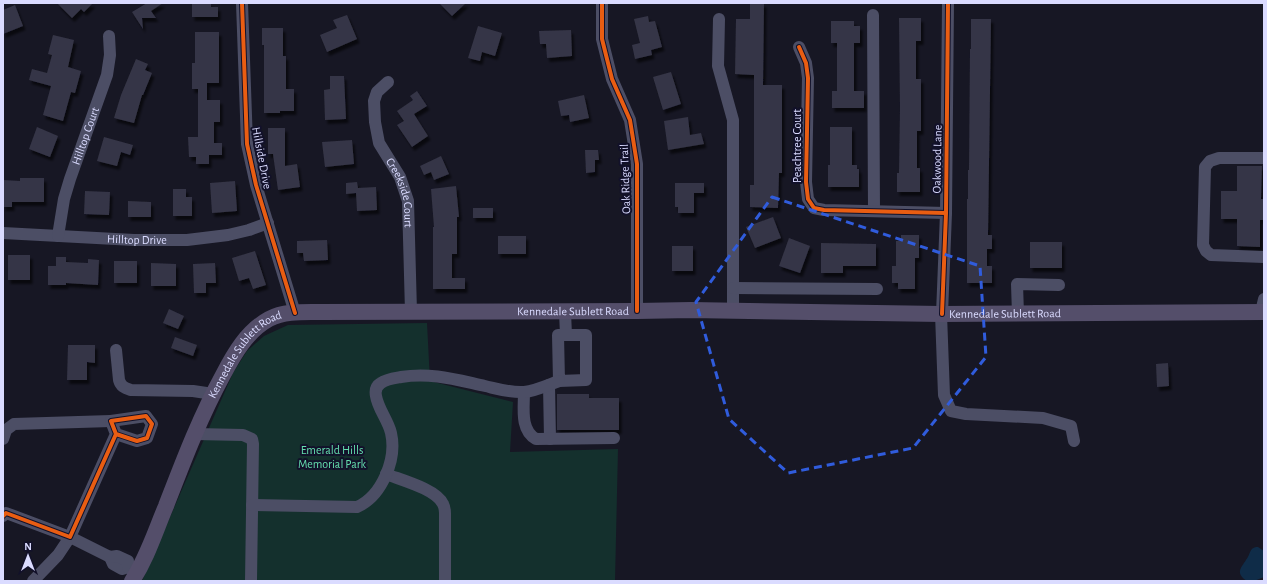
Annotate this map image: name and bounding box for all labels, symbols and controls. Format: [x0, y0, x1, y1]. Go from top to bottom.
street label: Hilltop Court [70, 105, 101, 166]
street label: Peachtree Court [791, 109, 803, 183]
street label: Oakwood Lane [930, 125, 944, 193]
street label: Hillside Drive [250, 126, 274, 190]
street label: Oak Ridge Trail [618, 144, 632, 214]
street label: Creekside Court [384, 156, 415, 228]
street label: Hilltop Drive [107, 233, 167, 246]
street label: Kennedale Sublett Road [517, 305, 629, 317]
street label: Kennedale Sublett Road [949, 307, 1061, 320]
street label: Kennedale Sublett Road [206, 309, 283, 400]
park label: Emerald Hills Memorial Park [298, 444, 367, 470]
north arrow [8, 536, 48, 576]
text: N [24, 541, 32, 552]

